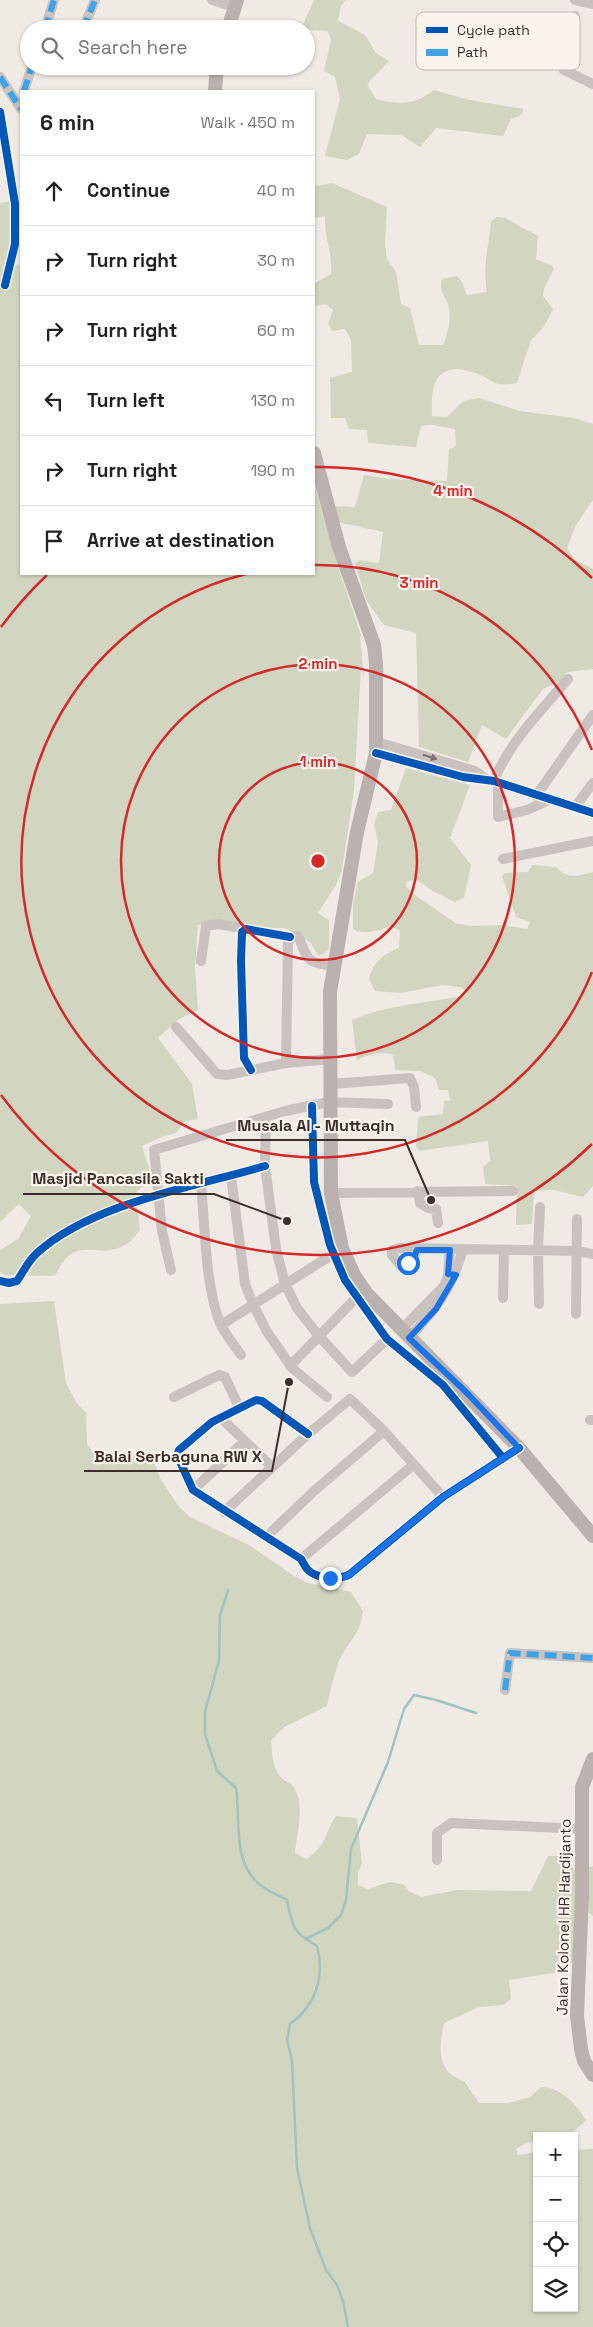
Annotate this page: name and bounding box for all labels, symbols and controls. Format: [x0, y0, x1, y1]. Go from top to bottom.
legend [416, 12, 580, 70]
search box [20, 20, 315, 75]
text: Cycle path [457, 21, 530, 39]
icon: search [38, 34, 66, 62]
text: Search here [78, 35, 188, 60]
text: Path [457, 43, 488, 61]
text: 6 min [40, 109, 95, 136]
text: Walk · 450 m [201, 112, 295, 133]
icon: ahead [40, 177, 68, 205]
text: Continue [87, 178, 170, 203]
text: 40 m [257, 180, 295, 201]
icon: right [40, 247, 68, 275]
text: Turn right [87, 248, 177, 273]
text: 30 m [257, 250, 295, 271]
icon: right [40, 317, 68, 345]
text: Turn right [87, 318, 177, 343]
text: 60 m [257, 320, 295, 341]
icon: left [40, 387, 68, 415]
text: Turn left [87, 388, 165, 413]
text: 130 m [251, 390, 295, 411]
icon: right [40, 457, 68, 485]
text: Turn right [87, 458, 177, 483]
text: 190 m [250, 460, 295, 481]
text: 4 min [433, 481, 473, 500]
icon: arrive [40, 527, 68, 555]
text: Arrive at destination [87, 528, 275, 553]
text: 3 min [400, 573, 438, 592]
text: 2 min [299, 654, 337, 673]
text: 1 min [300, 752, 336, 771]
one-way arrow [423, 753, 438, 761]
centre of rings [309, 852, 327, 870]
callout: Musala Al - Muttaqin [226, 1109, 405, 1140]
text: Musala Al - Muttaqin [237, 1115, 395, 1136]
callout: Masjid Pancasila Sakti [23, 1163, 214, 1194]
text: Masjid Pancasila Sakti [32, 1168, 204, 1189]
route start [397, 1252, 420, 1275]
callout: Balai Serbaguna RW X [84, 1440, 272, 1471]
text: Balai Serbaguna RW X [94, 1446, 262, 1467]
route end [319, 1567, 342, 1590]
street label: Jalan Kolonel HR Hardijanto [552, 1818, 575, 2016]
map controls [533, 2132, 578, 2312]
button: + [533, 2132, 578, 2177]
button: − [533, 2177, 578, 2222]
button: locate [533, 2222, 578, 2267]
button: layers [533, 2267, 578, 2312]

